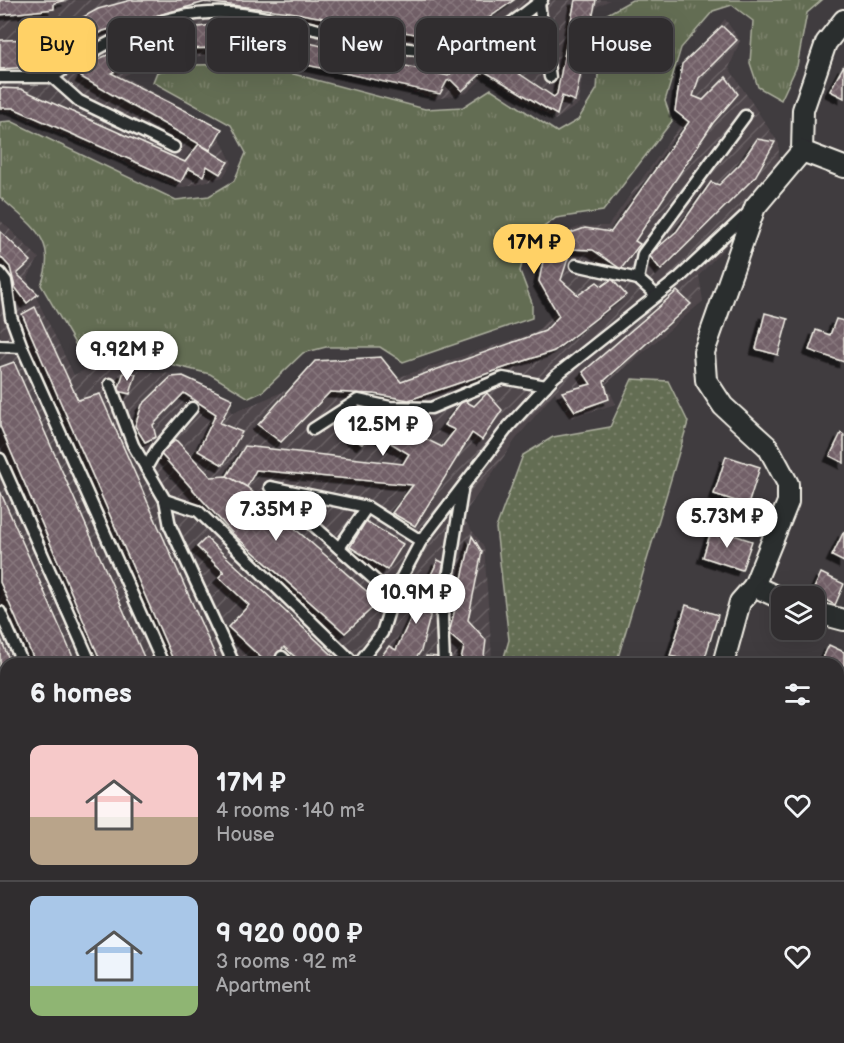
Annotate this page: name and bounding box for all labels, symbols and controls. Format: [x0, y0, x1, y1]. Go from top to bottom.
chip: Buy [18, 18, 96, 72]
chip: Rent [108, 18, 195, 72]
chip: Filters [207, 18, 308, 72]
chip: New [320, 18, 404, 72]
chip: Apartment [416, 18, 557, 72]
chip: House [569, 18, 673, 72]
pin: 17M ₽ [492, 224, 576, 275]
text: 17M ₽ [507, 231, 561, 255]
pin: 9.92M ₽ [72, 331, 182, 382]
text: 9.92M ₽ [90, 338, 164, 362]
pin: 12.5M ₽ [328, 406, 438, 457]
text: 12.5M ₽ [348, 413, 418, 437]
pin: 7.35M ₽ [221, 491, 331, 542]
text: 7.35M ₽ [240, 498, 312, 522]
pin: 5.73M ₽ [672, 498, 782, 549]
text: 5.73M ₽ [691, 505, 763, 529]
pin: 10.9M ₽ [361, 574, 471, 625]
text: 10.9M ₽ [380, 581, 452, 605]
map controls [771, 586, 825, 640]
button: layers [771, 586, 825, 640]
icon: filters [781, 678, 814, 711]
text: 6 homes [30, 679, 132, 710]
text: 17M ₽ [216, 768, 286, 799]
icon: home [78, 769, 150, 841]
icon: heart [781, 789, 814, 822]
text: 4 rooms · 140 m² [216, 799, 365, 823]
text: House [216, 823, 275, 847]
text: 9 920 000 ₽ [216, 919, 363, 950]
icon: home [78, 920, 150, 992]
icon: heart [781, 940, 814, 973]
text: 3 rooms · 92 m² [216, 950, 357, 974]
text: Apartment [216, 974, 311, 998]

